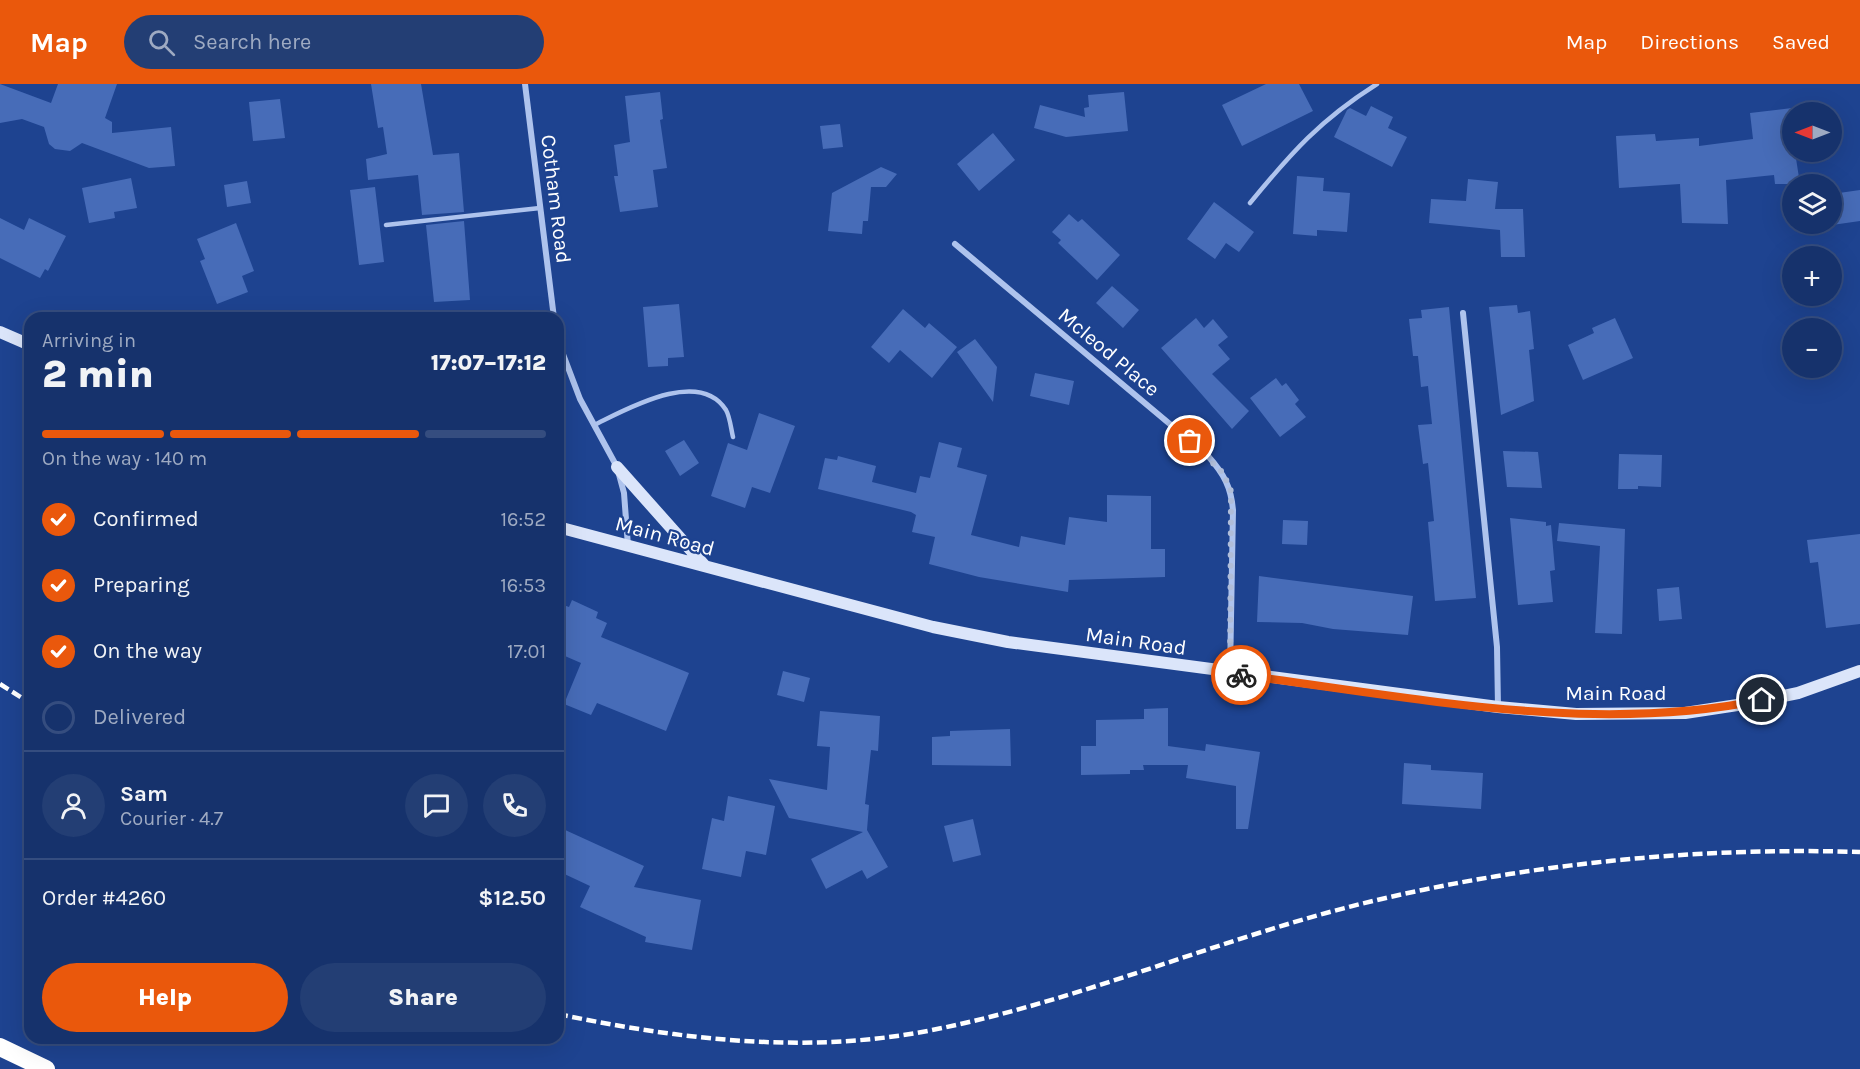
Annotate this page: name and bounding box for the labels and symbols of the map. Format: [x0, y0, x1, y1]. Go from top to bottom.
north arrow [1782, 102, 1842, 162]
street label: Cotham Road [536, 133, 576, 265]
street label: Mcleod Place [1053, 303, 1165, 401]
pin [1164, 415, 1215, 466]
street label: Main Road [613, 511, 717, 561]
street label: Main Road [1084, 622, 1188, 660]
courier [1211, 645, 1271, 705]
pin [1736, 674, 1787, 725]
street label: Main Road [1565, 681, 1667, 705]

